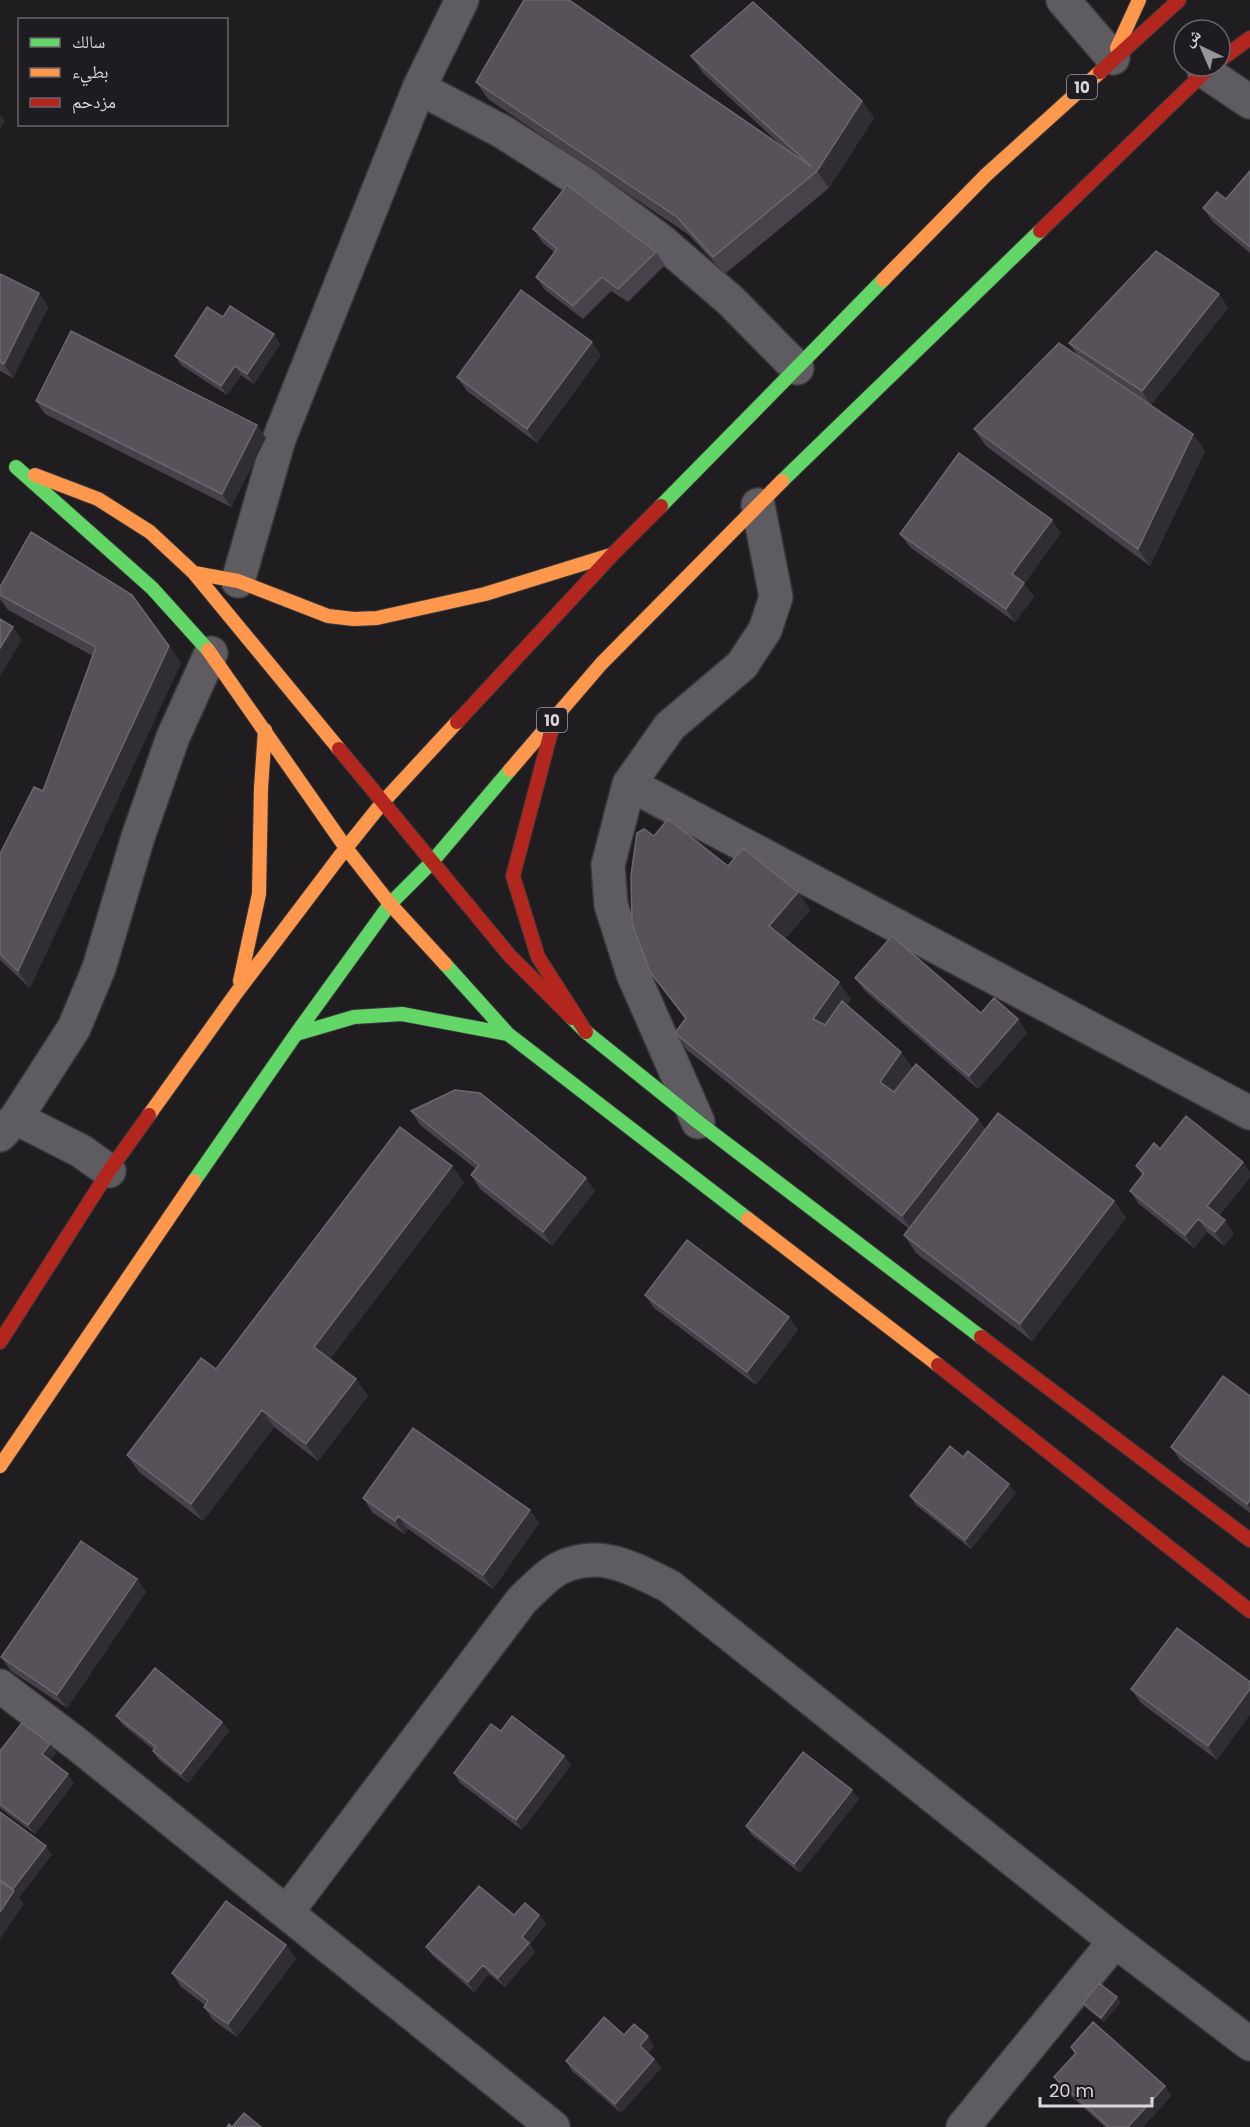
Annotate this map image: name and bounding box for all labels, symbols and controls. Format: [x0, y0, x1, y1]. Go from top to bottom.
legend [18, 18, 228, 126]
north arrow [1172, 18, 1232, 78]
text: ش [1178, 23, 1206, 52]
text: سالك [72, 29, 105, 54]
text: بطيء [72, 59, 109, 87]
road number: 10 [1067, 75, 1097, 99]
text: مزدحم [72, 89, 116, 114]
road number: 10 [537, 708, 567, 732]
scale bar [1040, 2070, 1152, 2108]
text: 20 m [1049, 2078, 1094, 2103]

